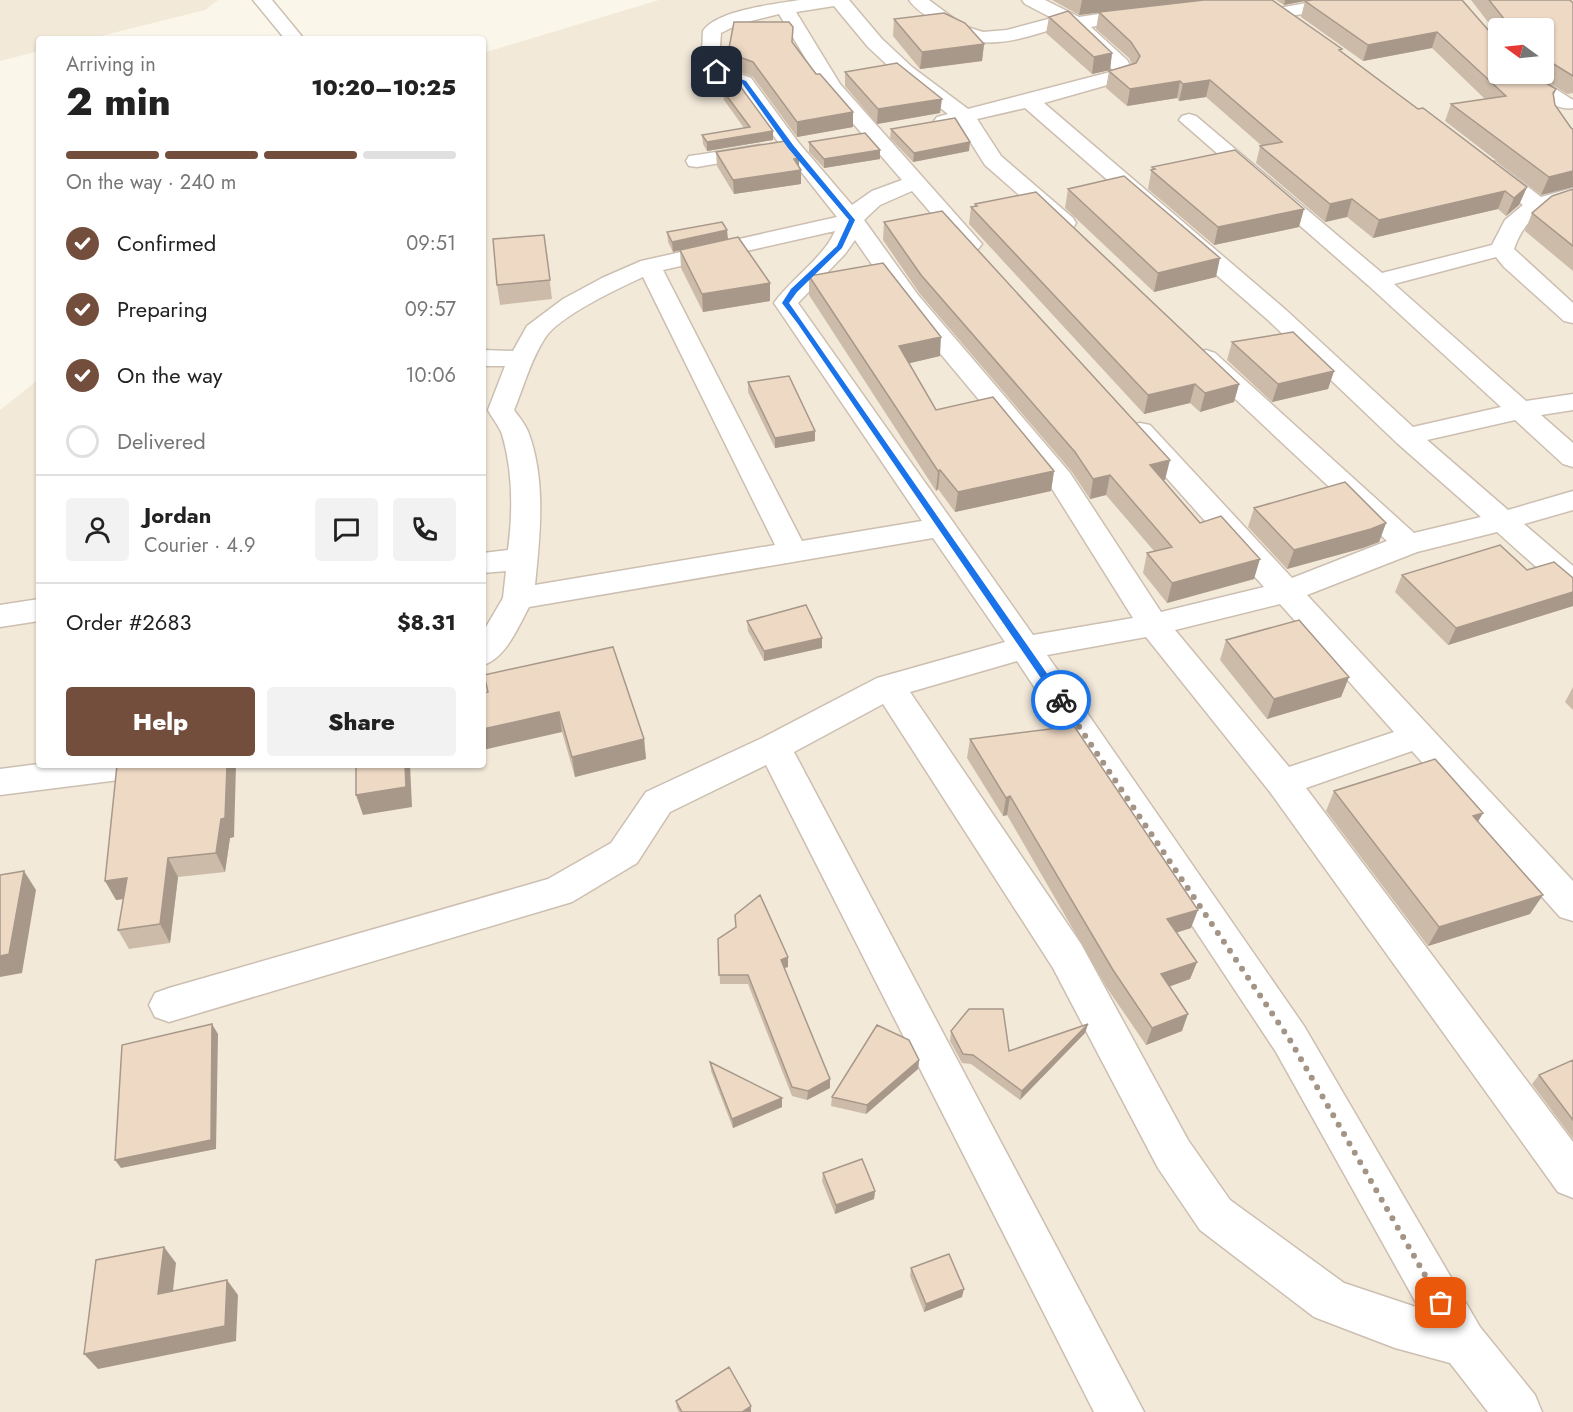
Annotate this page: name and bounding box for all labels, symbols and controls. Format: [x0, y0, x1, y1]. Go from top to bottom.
north arrow [1488, 18, 1554, 84]
map controls [1488, 18, 1554, 84]
pin [691, 46, 742, 97]
text: Arriving in [66, 50, 156, 79]
icon: home [700, 55, 733, 88]
text: 10:20–10:25 [311, 71, 456, 103]
text: 2 min [66, 73, 171, 130]
text: On the way · 240 m [66, 168, 236, 197]
icon: check [66, 227, 99, 260]
text: Confirmed [117, 227, 216, 259]
text: 09:51 [406, 229, 456, 258]
icon: check [66, 293, 99, 326]
text: Preparing [117, 293, 208, 325]
text: 09:57 [405, 295, 456, 324]
icon: check [66, 359, 99, 392]
text: On the way [117, 359, 222, 391]
text: 10:06 [405, 361, 456, 390]
text: Delivered [117, 425, 206, 457]
button: person [66, 498, 129, 561]
button: chat [315, 498, 378, 561]
button: phone [393, 498, 456, 561]
text: Jordan [144, 499, 211, 531]
text: Courier · 4.9 [144, 531, 256, 560]
text: Order #2683 [66, 606, 191, 638]
text: $8.31 [397, 606, 456, 638]
courier [1031, 670, 1091, 730]
icon: bike [1045, 684, 1078, 717]
button: Help [66, 687, 255, 756]
button: Share [267, 687, 456, 756]
pin [1415, 1277, 1466, 1328]
icon: bag [1424, 1286, 1457, 1319]

